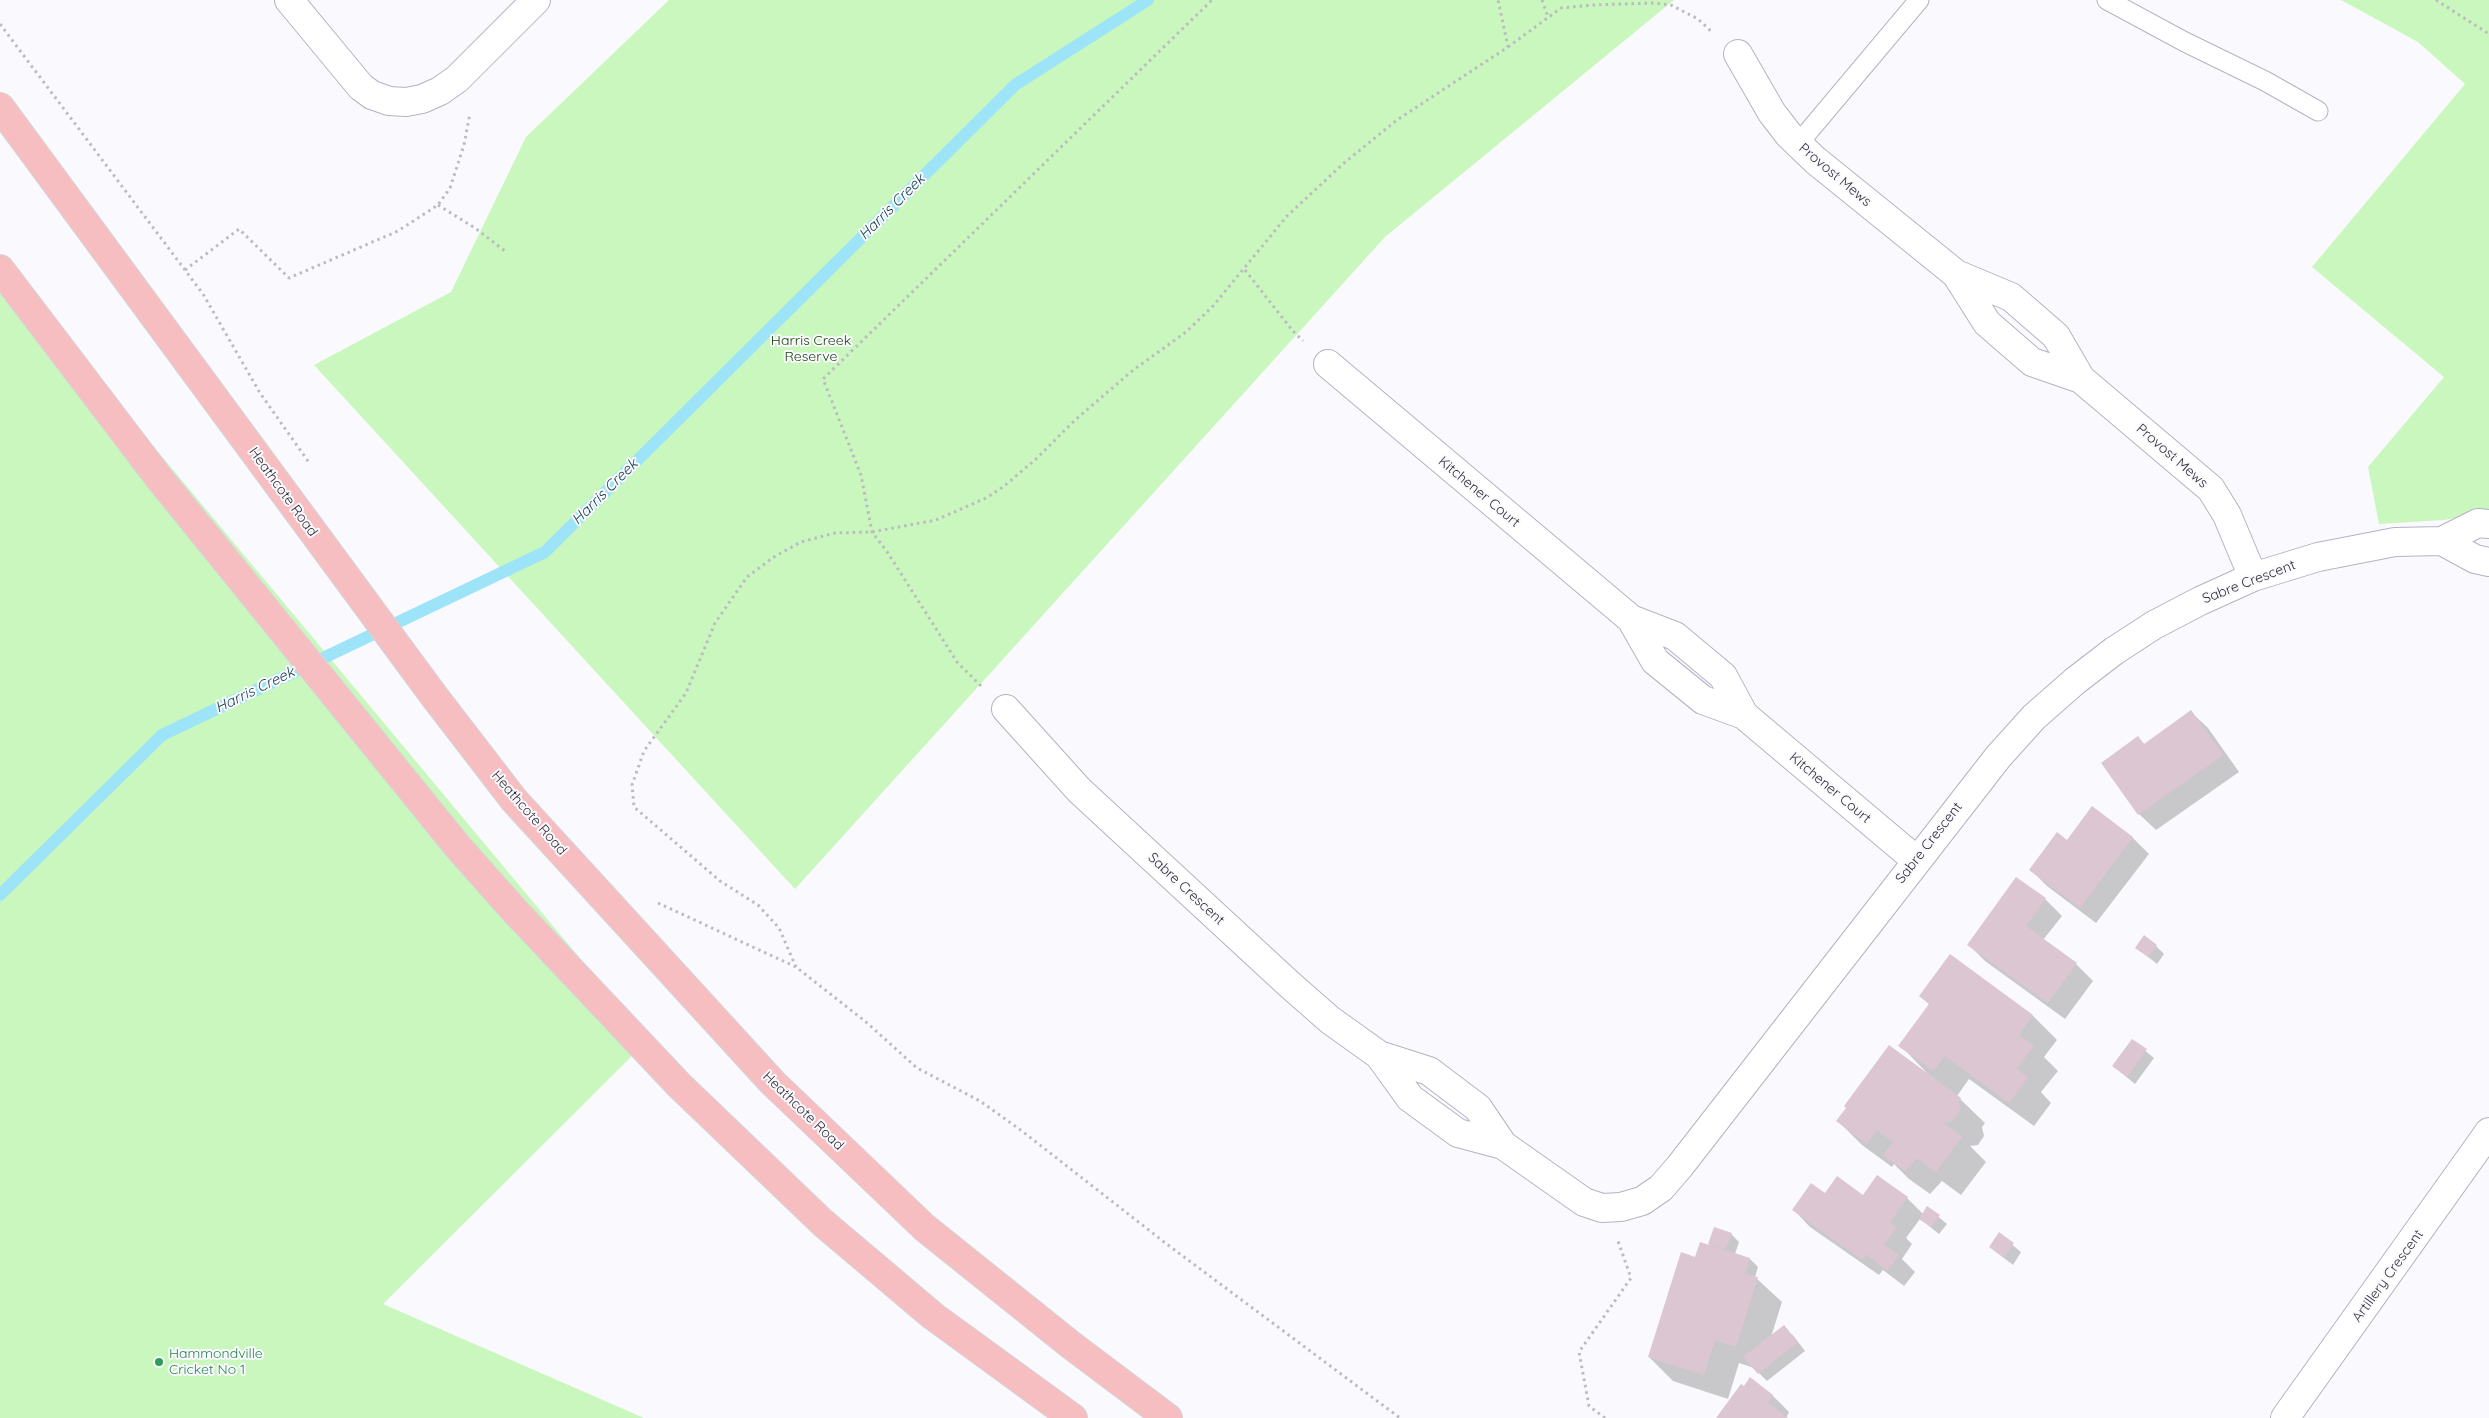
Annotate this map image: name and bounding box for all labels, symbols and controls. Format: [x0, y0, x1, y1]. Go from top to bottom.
street label: Provost Mews [1795, 140, 1875, 210]
water label: Harris Creek [855, 170, 929, 244]
park label: Harris Creek Reserve [771, 333, 851, 366]
street label: Provost Mews [2133, 420, 2211, 492]
street label: Heathcote Road [245, 444, 321, 540]
street label: Kitchener Court [1435, 453, 1523, 531]
water label: Harris Creek [568, 455, 642, 529]
street label: Sabre Crescent [2200, 557, 2298, 607]
water label: Harris Creek [212, 663, 298, 717]
street label: Kitchener Court [1786, 749, 1874, 827]
street label: Heathcote Road [488, 767, 570, 859]
street label: Sabre Crescent [1892, 799, 1966, 887]
street label: Sabre Crescent [1144, 849, 1228, 929]
street label: Heathcote Road [759, 1068, 847, 1154]
street label: Artillery Crescent [2349, 1226, 2427, 1326]
place label: Hammondville Cricket No 1 [169, 1346, 263, 1378]
marker: Hammondville Cricket No 1 [153, 1356, 165, 1368]

